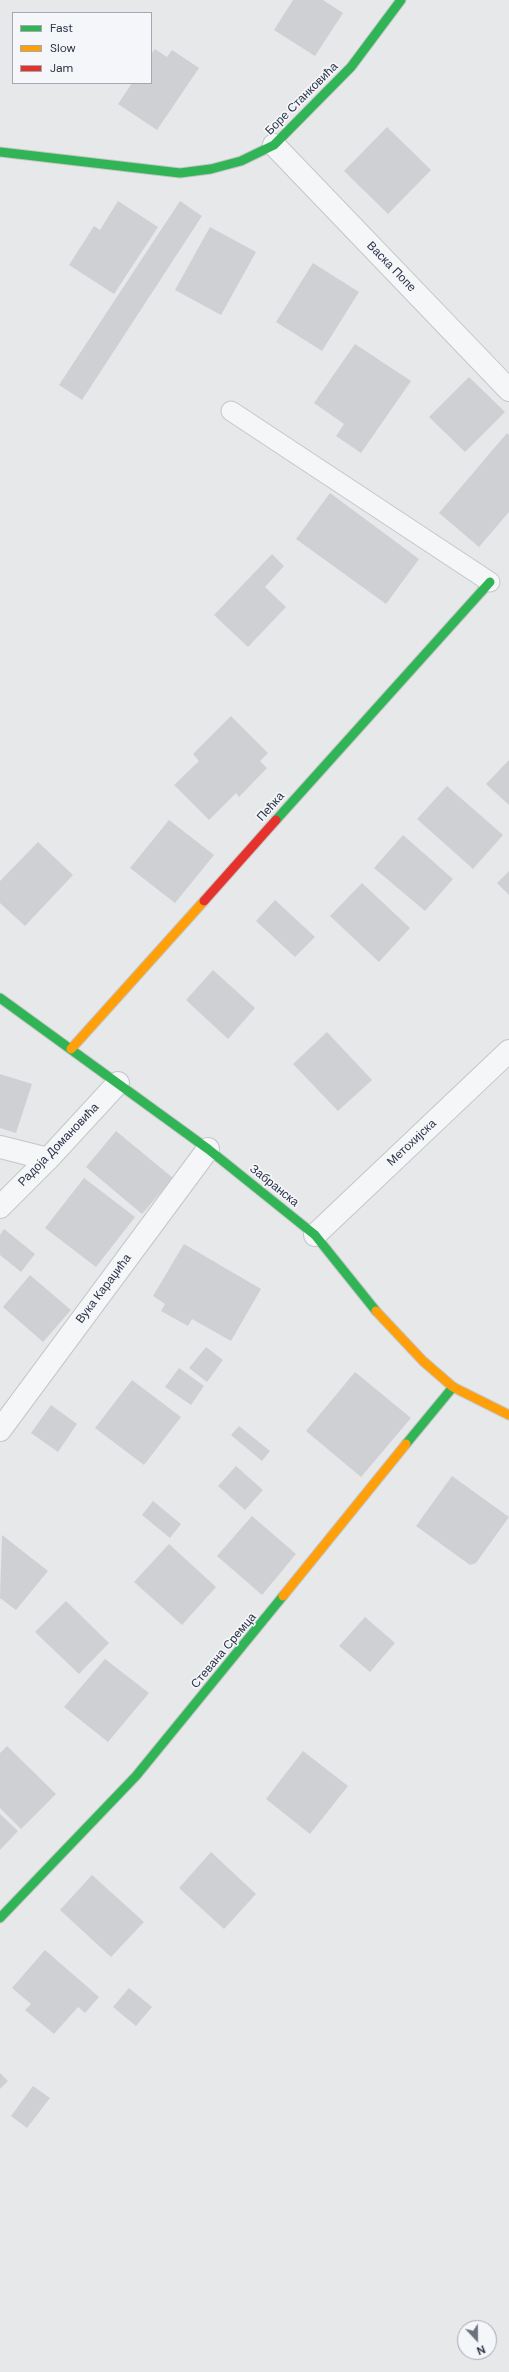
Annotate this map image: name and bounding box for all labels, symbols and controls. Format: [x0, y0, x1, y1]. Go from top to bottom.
legend [12, 12, 152, 84]
text: Fast [50, 20, 73, 36]
text: Slow [50, 40, 76, 56]
text: Jam [50, 60, 73, 76]
street label: Боре Станковића [263, 60, 341, 138]
street label: Васка Попе [363, 239, 419, 295]
street label: Пећка [254, 789, 288, 825]
street label: Радоја Домановића [16, 1100, 102, 1190]
street label: Метохијска [384, 1117, 440, 1169]
street label: Забранска [247, 1162, 301, 1210]
street label: Вука Караџића [73, 1252, 135, 1326]
street label: Стевана Сремца [188, 1610, 260, 1692]
north arrow [457, 2320, 497, 2360]
text: N [475, 2342, 487, 2358]

